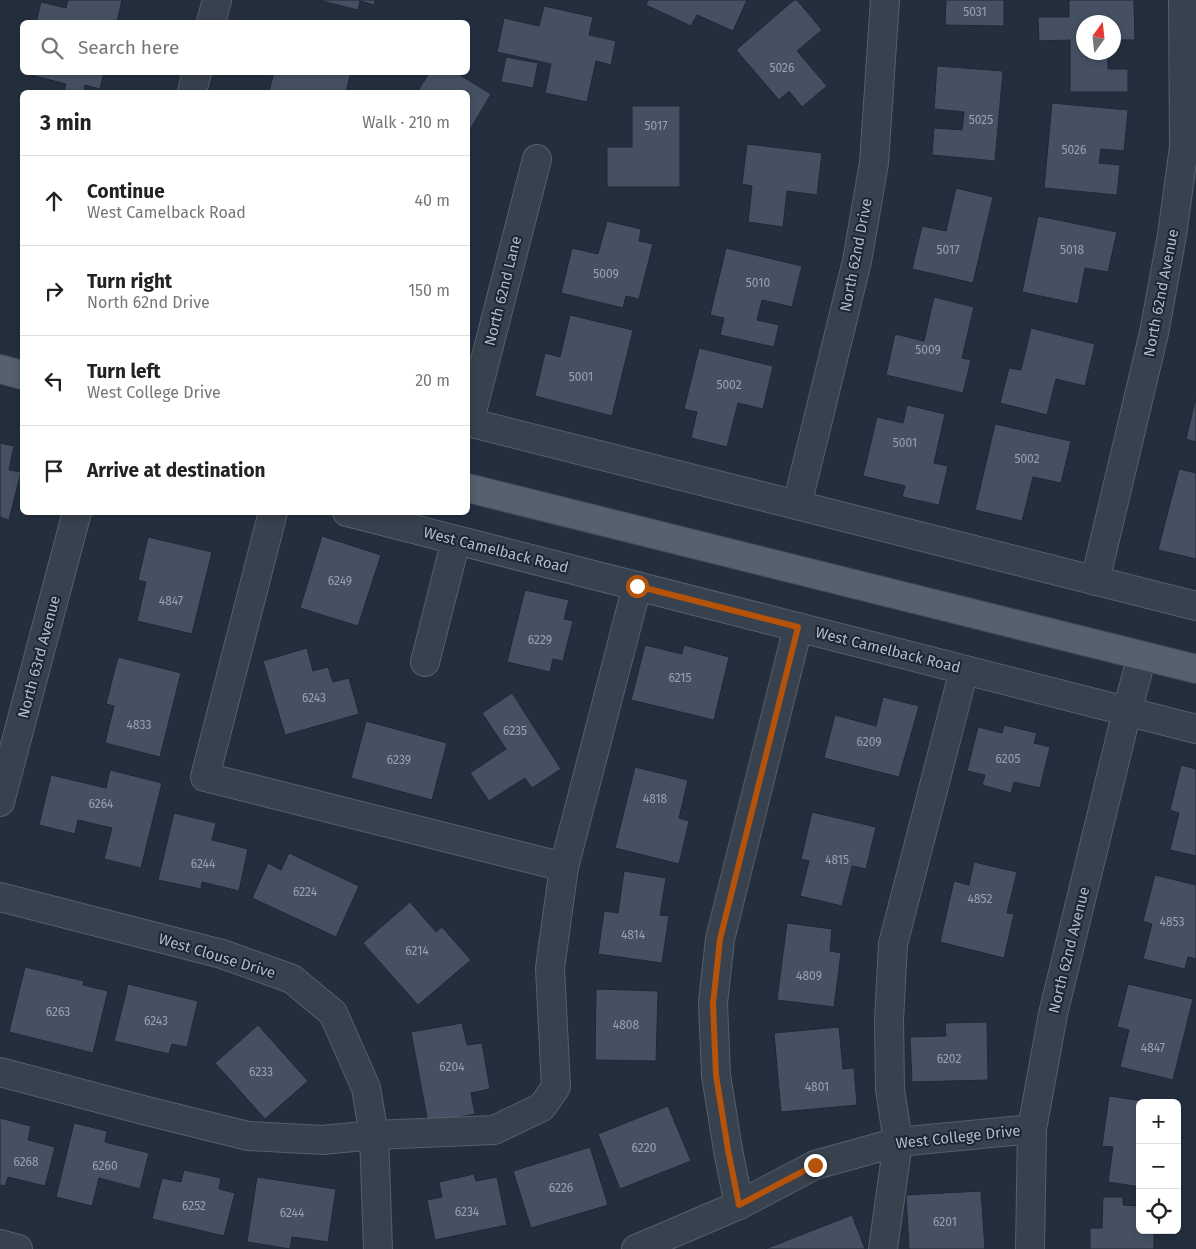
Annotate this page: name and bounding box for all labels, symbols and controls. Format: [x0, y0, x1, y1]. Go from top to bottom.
house number: 5031 [963, 5, 987, 19]
north arrow [1076, 15, 1121, 60]
search box [20, 20, 470, 75]
icon: search [38, 34, 66, 62]
text: Search here [78, 36, 179, 59]
house number: 5026 [770, 61, 794, 75]
text: 3 min [40, 110, 92, 136]
text: Walk · 210 m [362, 113, 450, 132]
house number: 5025 [969, 113, 993, 127]
house number: 5017 [645, 119, 667, 133]
house number: 5026 [1062, 143, 1086, 157]
text: Continue [87, 180, 165, 203]
icon: ahead [40, 187, 68, 215]
text: 40 m [415, 191, 450, 210]
street label: North 62nd Drive [836, 197, 876, 313]
text: West Camelback Road [87, 203, 246, 222]
street label: North 62nd Avenue [1140, 228, 1182, 358]
street label: North 62nd Lane [481, 234, 525, 348]
house number: 5017 [937, 243, 959, 257]
house number: 5018 [1060, 243, 1084, 257]
house number: 5009 [593, 267, 619, 281]
text: Turn right [87, 270, 172, 293]
house number: 5010 [746, 276, 770, 290]
icon: right [40, 277, 68, 305]
text: 150 m [408, 281, 450, 300]
text: North 62nd Drive [87, 293, 210, 312]
house number: 5009 [915, 343, 941, 357]
text: Turn left [87, 360, 161, 383]
icon: left [40, 367, 68, 395]
house number: 5001 [569, 370, 593, 384]
text: 20 m [415, 371, 450, 390]
house number: 5002 [716, 378, 742, 392]
text: West College Drive [87, 383, 221, 402]
house number: 5001 [893, 436, 917, 450]
house number: 5002 [1014, 452, 1040, 466]
icon: arrive [40, 457, 68, 485]
text: Arrive at destination [87, 459, 266, 482]
street label: West Camelback Road [422, 523, 570, 577]
house number: 6249 [328, 574, 352, 588]
route start [626, 575, 649, 598]
street label: North 63rd Avenue [14, 594, 64, 720]
house number: 4847 [159, 594, 183, 608]
street label: West Camelback Road [814, 623, 962, 677]
house number: 6229 [528, 633, 552, 647]
house number: 6215 [668, 671, 692, 685]
house number: 6243 [302, 691, 326, 705]
house number: 4833 [127, 718, 151, 732]
house number: 6235 [503, 724, 527, 738]
house number: 6209 [856, 735, 882, 749]
house number: 6205 [996, 752, 1020, 766]
house number: 6239 [387, 753, 411, 767]
house number: 4818 [643, 792, 668, 806]
house number: 6264 [89, 797, 114, 811]
house number: 4815 [825, 853, 849, 867]
house number: 6244 [191, 857, 216, 871]
house number: 6224 [293, 885, 318, 899]
street label: North 62nd Avenue [1045, 885, 1093, 1015]
house number: 4852 [968, 892, 992, 906]
house number: 4853 [1160, 915, 1184, 929]
house number: 4814 [621, 928, 646, 942]
street label: West Clouse Drive [156, 930, 278, 982]
house number: 6214 [405, 944, 429, 958]
house number: 4809 [796, 969, 822, 983]
house number: 6263 [46, 1005, 70, 1019]
house number: 6243 [144, 1014, 168, 1028]
house number: 4808 [613, 1018, 640, 1032]
house number: 4847 [1141, 1041, 1165, 1055]
house number: 6202 [937, 1052, 961, 1066]
house number: 6204 [439, 1060, 465, 1074]
house number: 6233 [249, 1065, 273, 1079]
house number: 4801 [805, 1080, 829, 1094]
map controls [1136, 1099, 1181, 1234]
button: + [1136, 1099, 1181, 1144]
street label: West College Drive [895, 1121, 1021, 1153]
house number: 6220 [632, 1141, 657, 1155]
button: − [1136, 1144, 1181, 1189]
route end [804, 1154, 827, 1177]
house number: 6268 [13, 1155, 39, 1169]
house number: 6260 [92, 1159, 118, 1173]
house number: 6226 [549, 1181, 573, 1195]
button: locate [1136, 1189, 1181, 1234]
house number: 6252 [182, 1199, 206, 1213]
house number: 6234 [455, 1205, 480, 1219]
house number: 6244 [280, 1206, 305, 1220]
house number: 6201 [933, 1215, 957, 1229]

